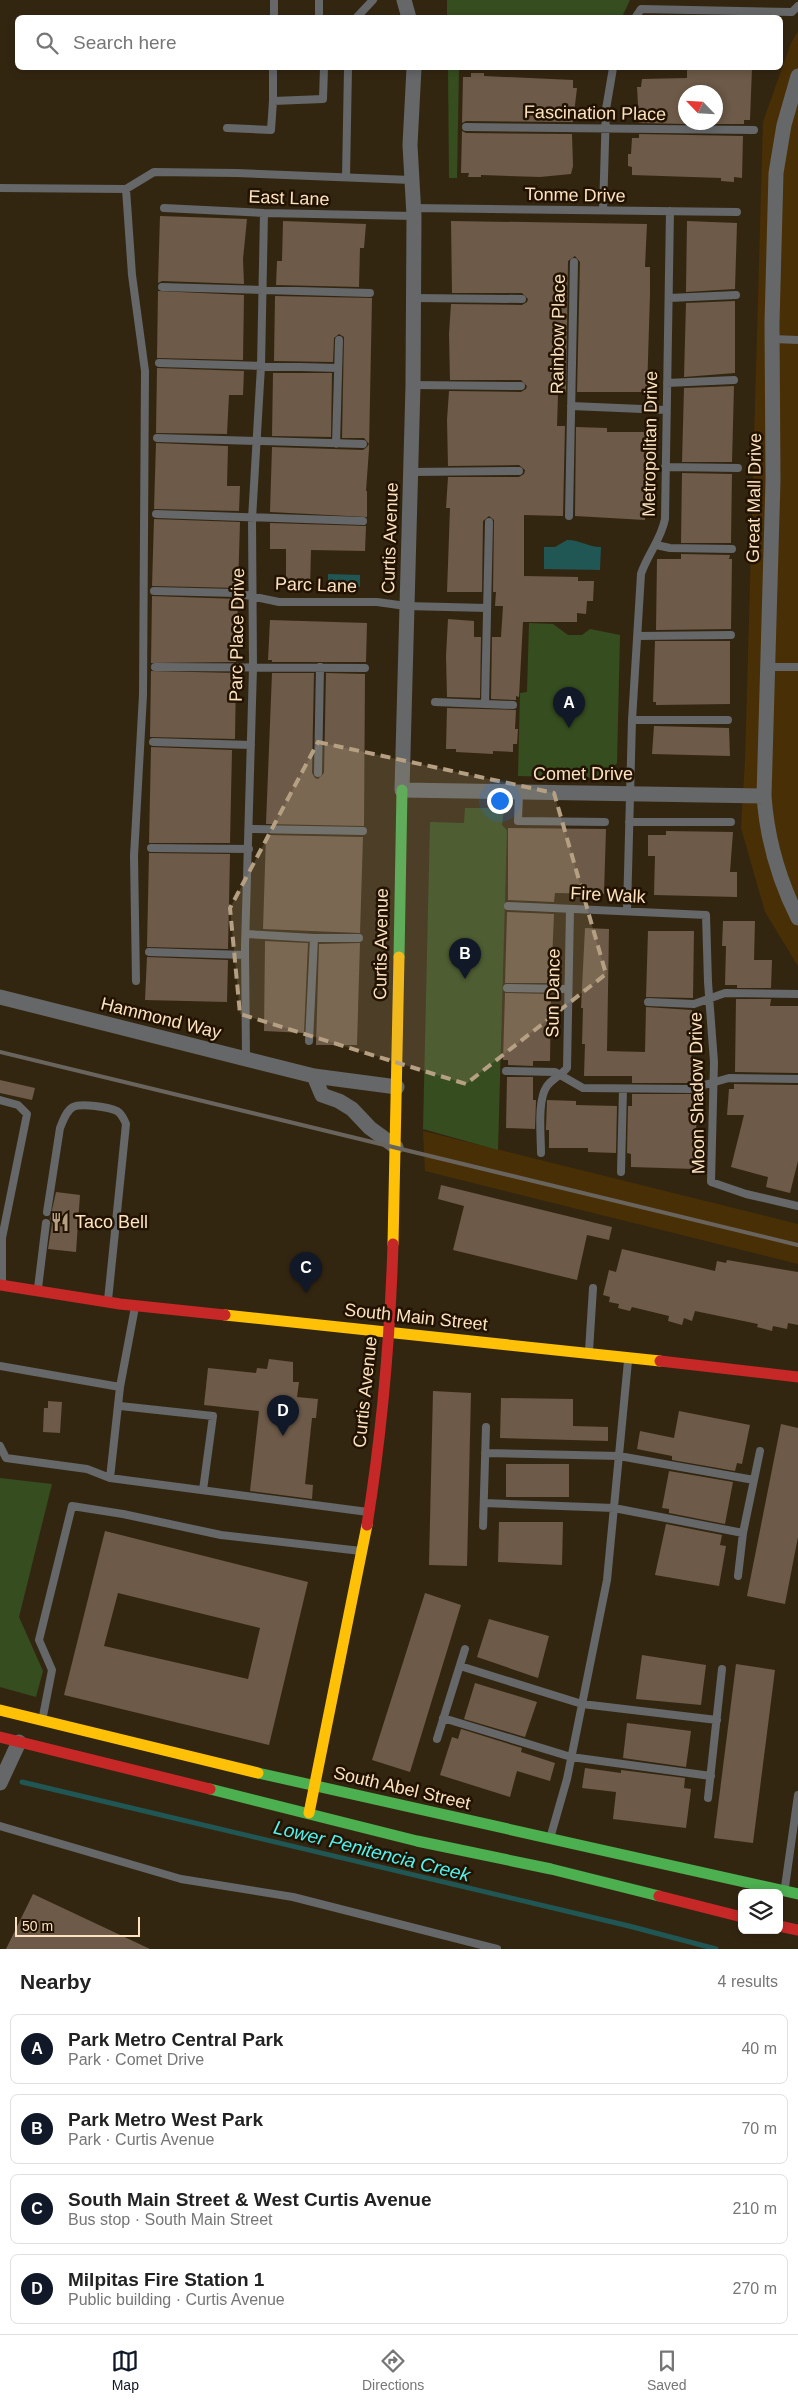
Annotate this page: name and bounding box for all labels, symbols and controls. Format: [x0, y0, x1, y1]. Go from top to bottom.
search box [15, 15, 783, 70]
icon: search [33, 29, 61, 57]
text: Search here [73, 32, 177, 53]
north arrow [678, 85, 723, 130]
street label: Fascination Place [524, 102, 666, 124]
street label: Tonme Drive [524, 184, 626, 206]
street label: East Lane [248, 187, 330, 209]
street label: Rainbow Place [547, 274, 569, 394]
street label: Metropolitan Drive [639, 371, 661, 517]
street label: Great Mall Drive [743, 433, 765, 563]
street label: Curtis Avenue [378, 482, 402, 594]
street label: Parc Place Drive [226, 568, 248, 702]
street label: Parc Lane [275, 574, 357, 596]
pin: A [553, 687, 585, 728]
street label: Comet Drive [533, 764, 633, 784]
your location [487, 788, 513, 814]
street label: Fire Walk [570, 883, 647, 907]
street label: Curtis Avenue [370, 888, 392, 1000]
pin: B [449, 938, 481, 979]
street label: Sun Dance [542, 948, 564, 1038]
street label: Hammond Way [99, 993, 223, 1043]
street label: Moon Shadow Drive [686, 1012, 708, 1174]
restaurant icon: Taco Bell [49, 1211, 71, 1233]
place label: Taco Bell [75, 1212, 148, 1232]
pin: C [290, 1252, 322, 1293]
street label: South Main Street [343, 1300, 489, 1334]
street label: Curtis Avenue [349, 1335, 381, 1449]
pin: D [267, 1395, 299, 1436]
street label: South Abel Street [331, 1762, 473, 1814]
water label: Lower Penitencia Creek [272, 1816, 474, 1886]
map controls [738, 1889, 783, 1934]
button: layers [738, 1889, 783, 1934]
scale bar [15, 1914, 140, 1937]
text: 50 m [22, 1918, 53, 1934]
text: Nearby [20, 1970, 91, 1993]
text: 4 results [718, 1973, 778, 1990]
text: Park Metro Central Park [68, 2029, 283, 2050]
text: A [31, 2040, 43, 2057]
text: 40 m [741, 2040, 777, 2057]
text: Park · Comet Drive [68, 2051, 204, 2068]
text: Park Metro West Park [68, 2109, 263, 2130]
text: B [31, 2120, 43, 2137]
text: 70 m [741, 2120, 777, 2137]
text: Park · Curtis Avenue [68, 2131, 214, 2148]
text: South Main Street & West Curtis Avenue [68, 2189, 432, 2210]
text: C [31, 2200, 43, 2217]
text: 210 m [733, 2200, 777, 2217]
text: Bus stop · South Main Street [68, 2211, 273, 2228]
text: Milpitas Fire Station 1 [68, 2269, 264, 2290]
text: D [31, 2280, 43, 2297]
text: 270 m [733, 2280, 777, 2297]
text: Public building · Curtis Avenue [68, 2291, 285, 2308]
tab: Map [111, 2347, 139, 2393]
tab: Directions [362, 2347, 424, 2393]
tab: Saved [647, 2347, 687, 2393]

